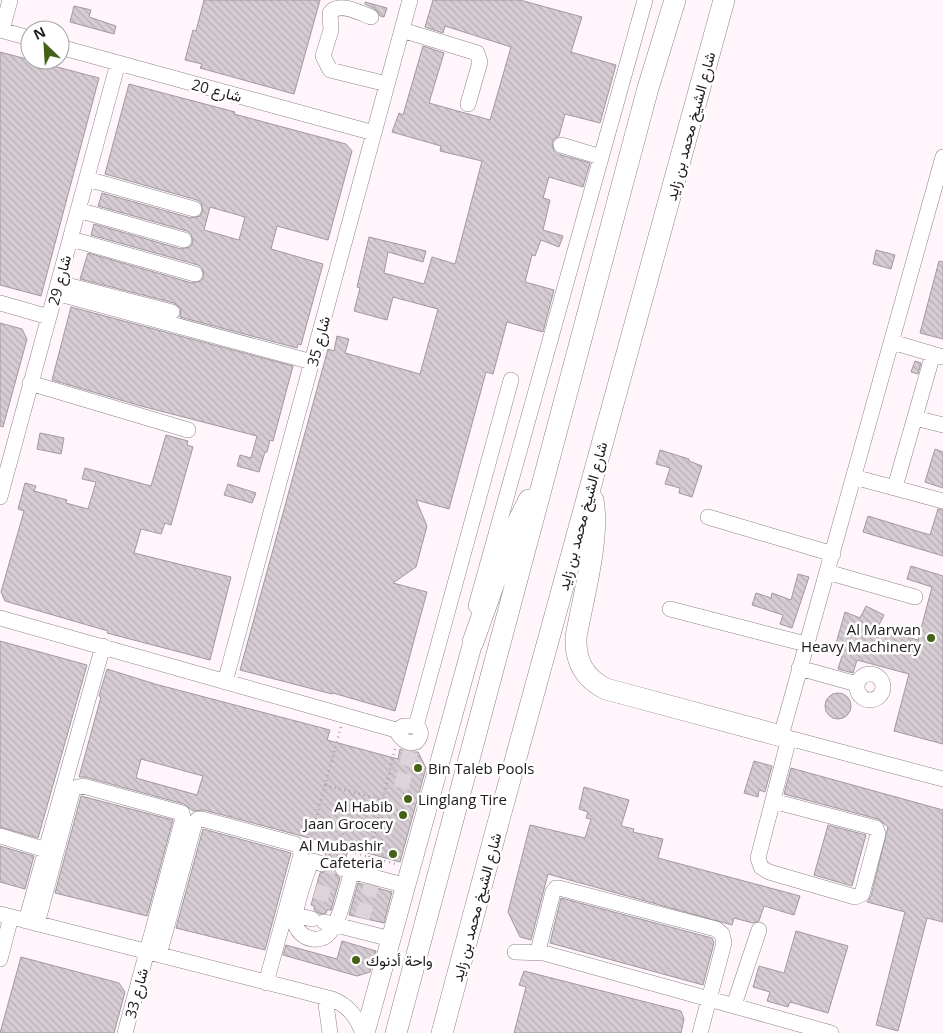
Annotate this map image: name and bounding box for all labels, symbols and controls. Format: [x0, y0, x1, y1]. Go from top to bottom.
north arrow [20, 20, 70, 70]
text: N [30, 22, 48, 44]
street label: شارع الشيخ محمد بن زايد [661, 49, 721, 203]
street label: شارع 20 [189, 74, 244, 108]
street label: شارع 29 [43, 253, 77, 308]
street label: شارع 35 [302, 314, 336, 369]
street label: شارع الشيخ محمد بن زايد [553, 439, 613, 593]
place label: Al Marwan Heavy Machinery [801, 619, 921, 656]
marker: Al Marwan Heavy Machinery [925, 632, 937, 644]
place label: Bin Taleb Pools [428, 758, 534, 778]
marker: Bin Taleb Pools [412, 762, 424, 774]
place label: Linglang Tire [418, 789, 507, 809]
marker: Linglang Tire [402, 793, 414, 805]
place label: Al Habib Jaan Grocery [302, 796, 393, 833]
marker: Al Habib Jaan Grocery [397, 809, 409, 821]
street label: شارع الشيخ محمد بن زايد [447, 830, 507, 984]
place label: Al Mubashir Cafeteria [299, 835, 383, 872]
marker: Al Mubashir Cafeteria [387, 848, 399, 860]
place label: واحة أدنوك [366, 950, 433, 970]
marker: واحة أدنوك [350, 954, 362, 966]
street label: شارع 33 [120, 966, 154, 1021]

